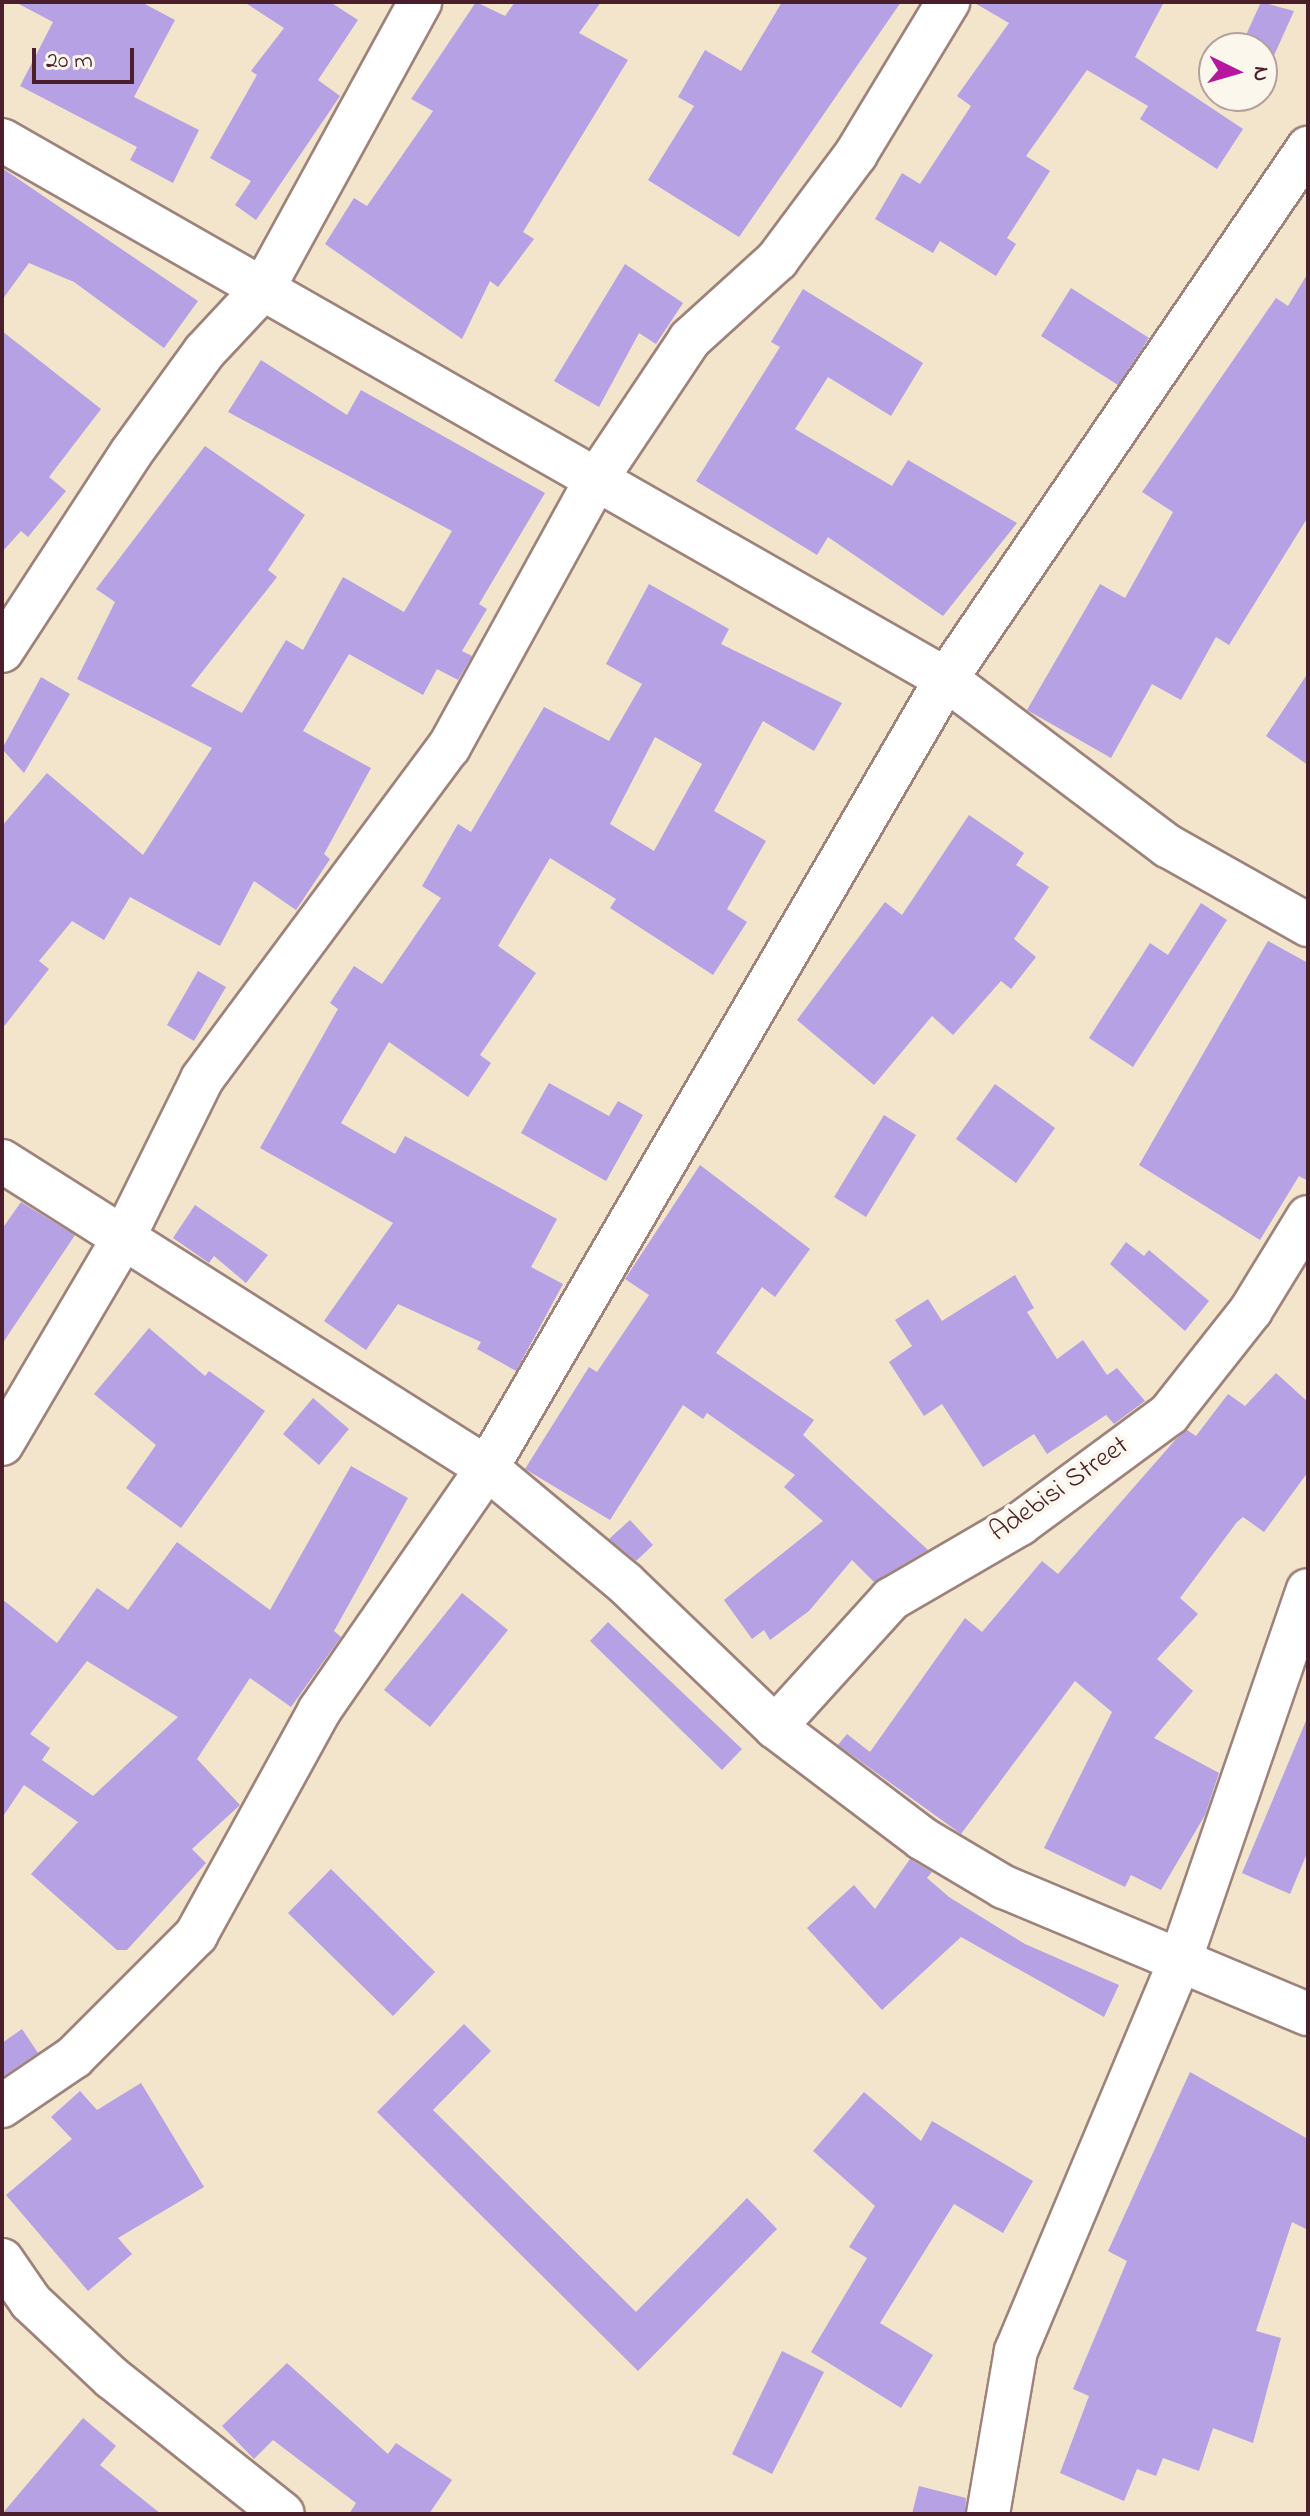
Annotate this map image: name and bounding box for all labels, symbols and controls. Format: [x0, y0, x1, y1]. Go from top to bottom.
scale bar [36, 32, 138, 82]
north arrow [1198, 32, 1278, 112]
text: 20 m [46, 44, 93, 79]
text: N [1243, 65, 1277, 83]
street label: Adebisi Street [984, 1430, 1136, 1550]

